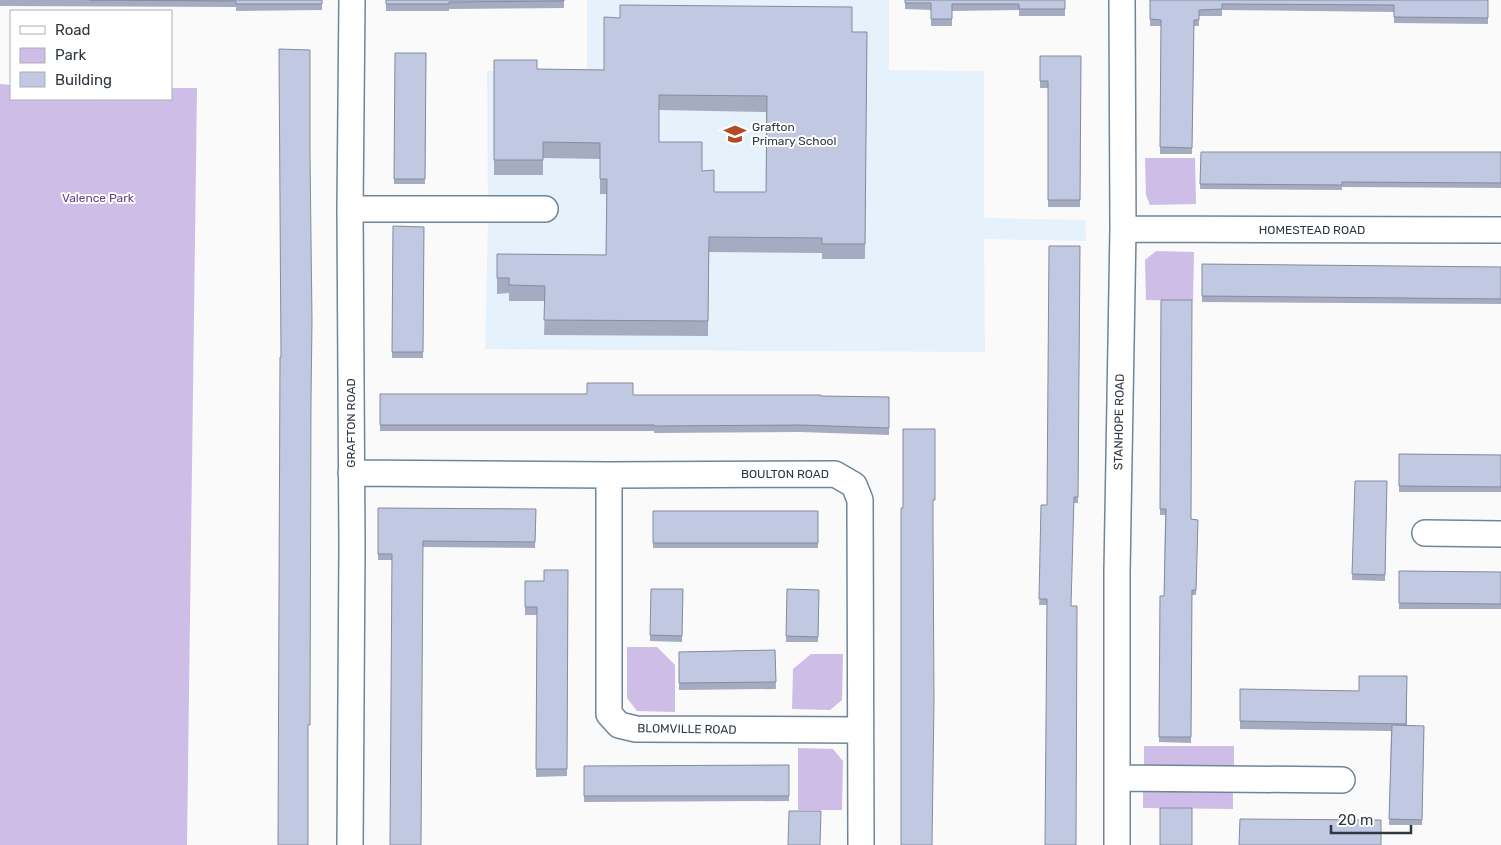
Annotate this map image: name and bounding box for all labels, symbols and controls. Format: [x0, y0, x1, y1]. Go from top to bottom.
legend [10, 10, 172, 100]
text: Road [55, 21, 91, 39]
text: Park [55, 46, 86, 64]
text: Building [55, 71, 112, 89]
place label: Grafton Primary School [752, 120, 836, 148]
school or university icon: Grafton Primary School [722, 121, 748, 147]
park label: Valence Park [62, 191, 135, 205]
street label: HOMESTEAD ROAD [1259, 223, 1365, 237]
street label: STANHOPE ROAD [1111, 374, 1127, 470]
street label: GRAFTON ROAD [344, 378, 358, 468]
street label: BOULTON ROAD [741, 467, 829, 481]
street label: BLOMVILLE ROAD [637, 721, 737, 737]
scale bar [1331, 802, 1411, 834]
text: 20 m [1338, 811, 1373, 829]

